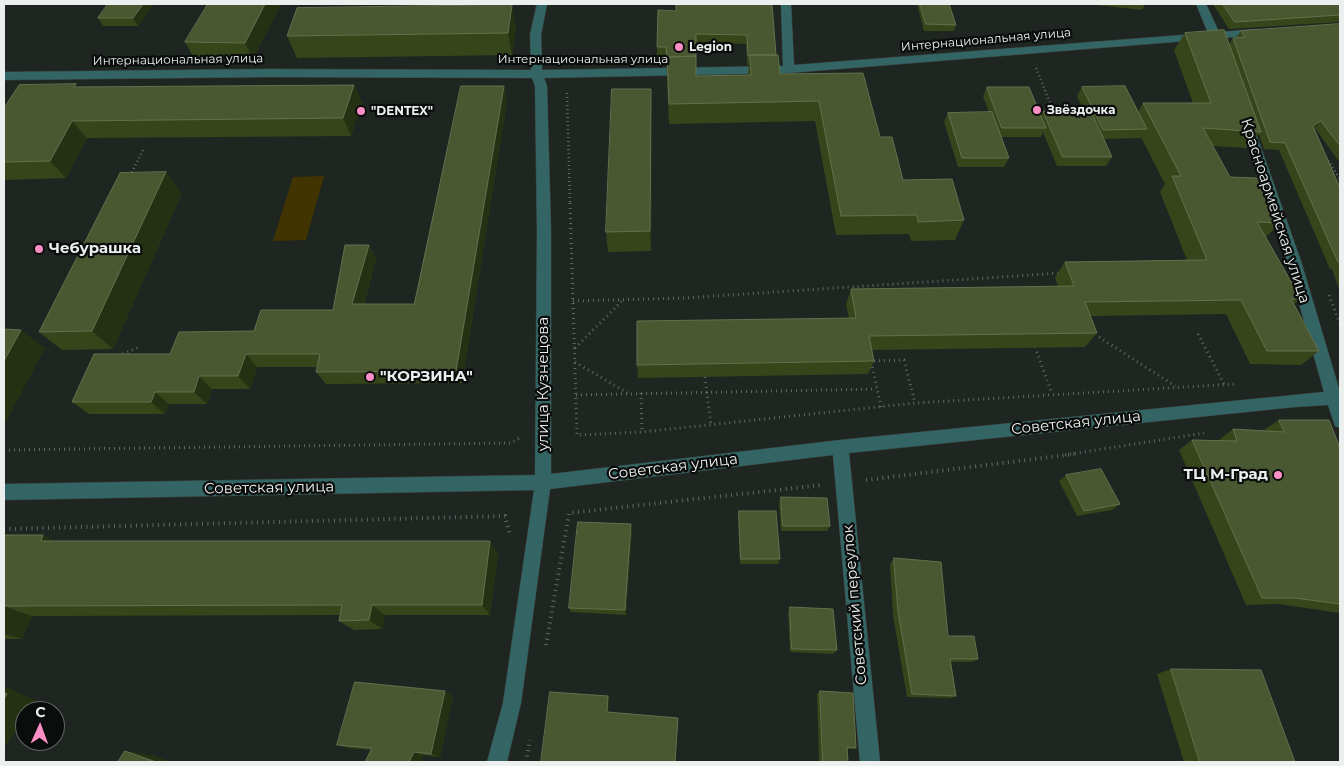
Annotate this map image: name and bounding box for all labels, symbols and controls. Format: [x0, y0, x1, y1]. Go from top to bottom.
street label: Интернациональная улица [900, 25, 1072, 55]
place label: Legion [689, 40, 732, 54]
marker: Legion [673, 41, 685, 53]
street label: Интернациональная улица [93, 51, 263, 69]
street label: Интернациональная улица [498, 52, 668, 66]
place label: Звёздочка [1047, 103, 1115, 117]
place label: "DENTEX" [371, 104, 433, 118]
marker: Звёздочка [1031, 104, 1043, 116]
marker: "DENTEX" [355, 105, 367, 117]
street label: Красноармейская улица [1237, 116, 1313, 306]
place label: Чебурашка [49, 240, 141, 258]
marker: Чебурашка [33, 243, 45, 255]
street label: улица Кузнецова [535, 317, 553, 451]
place label: "КОРЗИНА" [380, 368, 473, 386]
marker: "КОРЗИНА" [364, 371, 376, 383]
street label: Советская улица [1010, 407, 1142, 439]
street label: Советская улица [607, 450, 739, 484]
place label: ТЦ М-Град [1183, 466, 1268, 484]
marker: ТЦ М-Град [1272, 469, 1284, 481]
street label: Советская улица [204, 478, 334, 498]
street label: Советский переулок [839, 524, 871, 686]
north arrow [15, 701, 65, 751]
text: С [35, 703, 46, 721]

